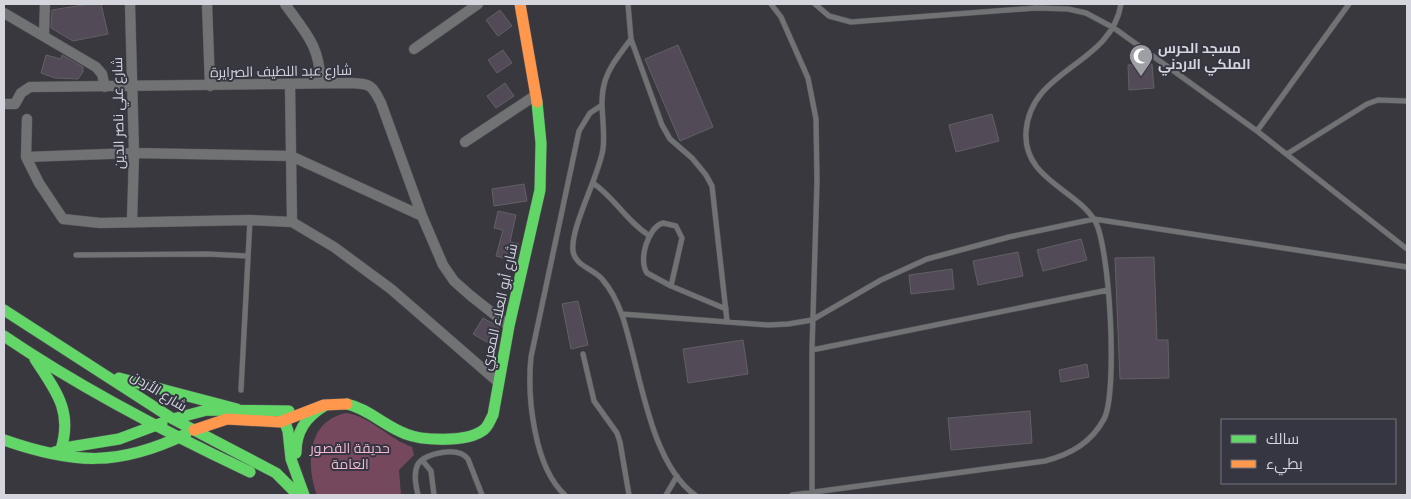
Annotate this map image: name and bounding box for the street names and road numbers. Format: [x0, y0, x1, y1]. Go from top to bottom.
street label: شارع علي ناصر الدين [109, 57, 131, 169]
street label: شارع عبد اللطيف الصرايرة [210, 62, 352, 81]
street label: شارع أبو العلاء المعري [477, 242, 524, 373]
street label: شارع الأردن [127, 367, 190, 415]

